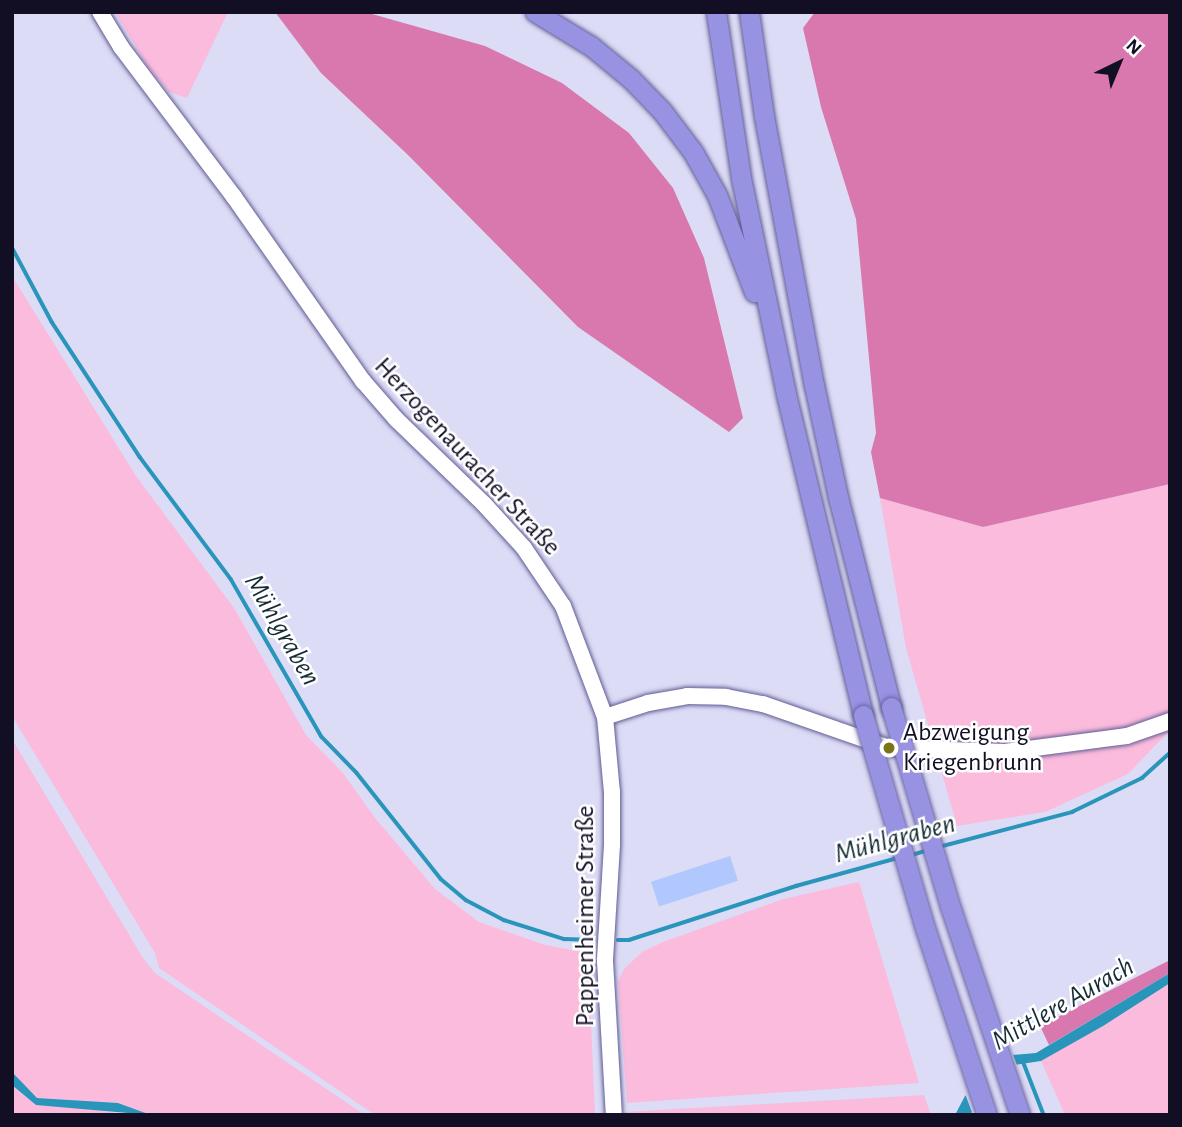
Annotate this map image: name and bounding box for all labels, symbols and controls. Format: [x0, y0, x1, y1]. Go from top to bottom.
north arrow [1084, 28, 1154, 98]
text: N [1122, 36, 1145, 59]
street label: Herzogenauracher Straße [367, 352, 567, 562]
water label: Mühlgraben [237, 568, 327, 692]
place label: Abzweigung Kriegenbrunn [903, 717, 1043, 778]
marker: Abzweigung Kriegenbrunn [881, 740, 897, 756]
street label: Pappenheimer Straße [570, 805, 602, 1027]
water label: Mühlgraben [831, 807, 959, 871]
water label: Mittlere Aurach [986, 950, 1140, 1058]

